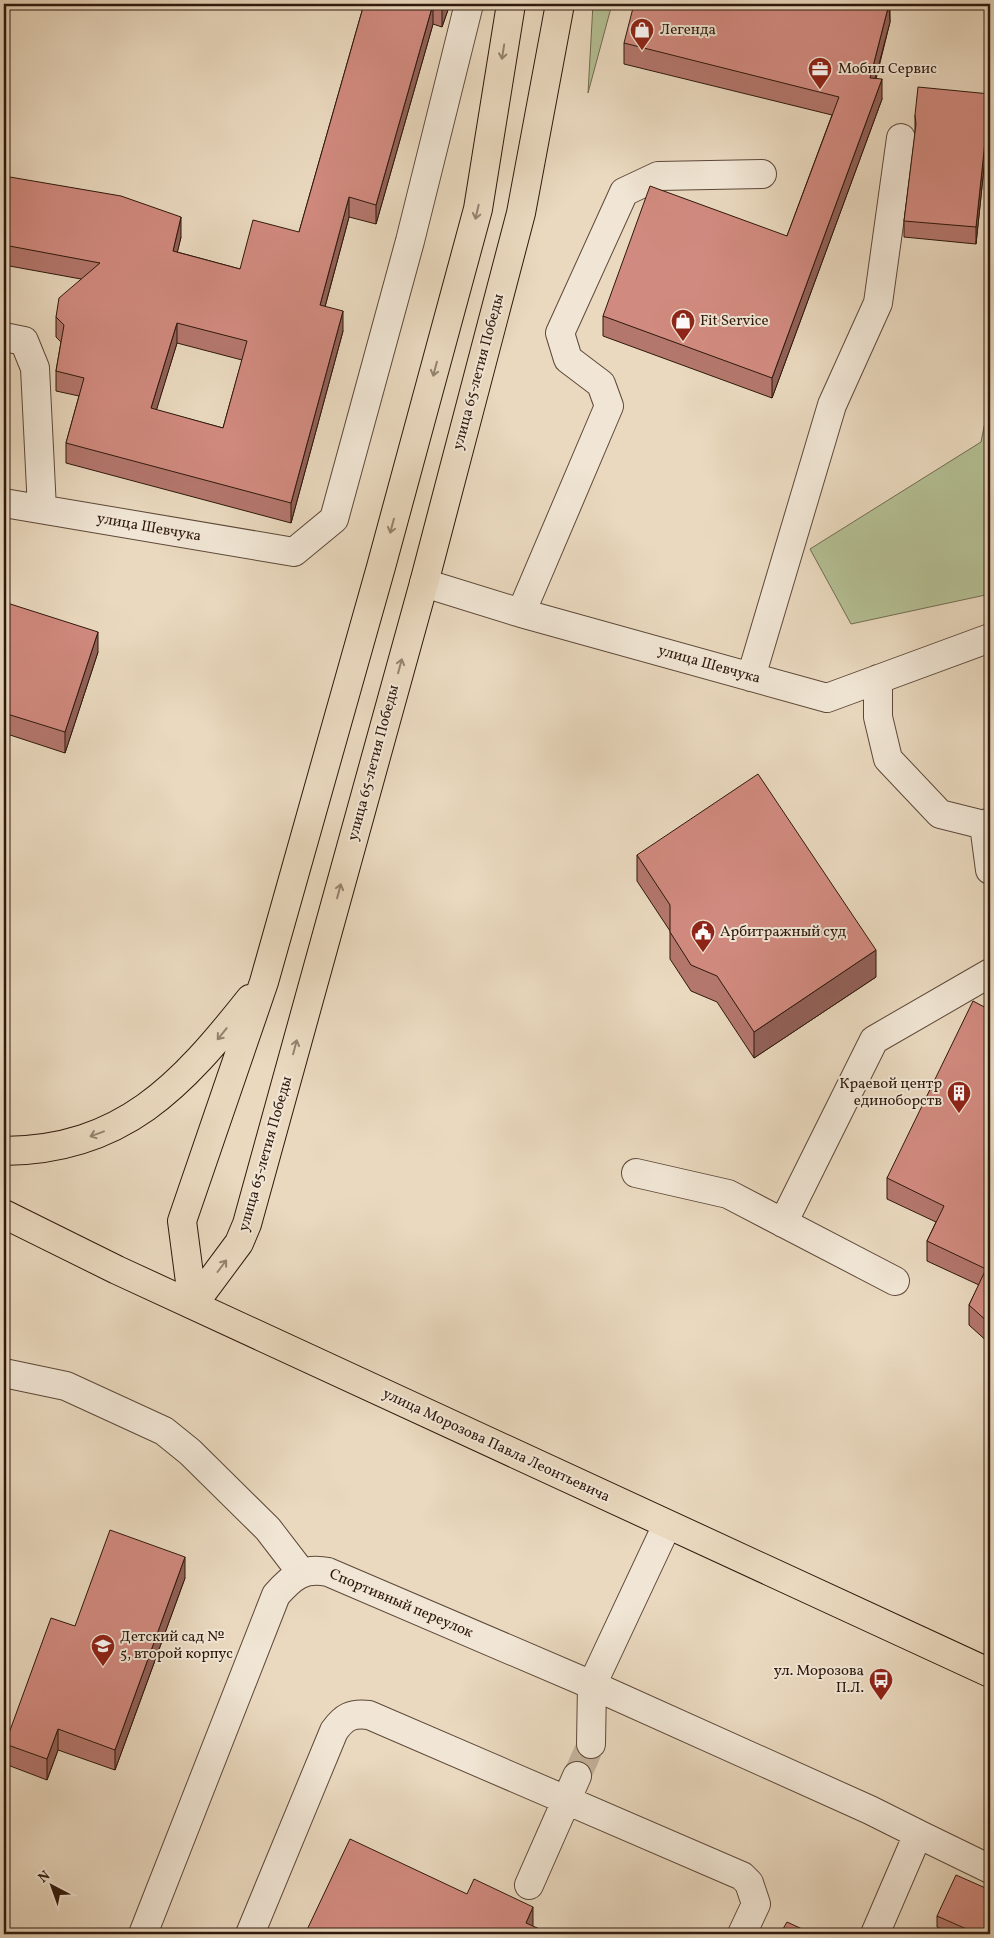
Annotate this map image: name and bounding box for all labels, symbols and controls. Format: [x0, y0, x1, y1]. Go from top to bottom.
shop icon: Легенда [629, 17, 655, 51]
place label: Легенда [660, 20, 716, 41]
one-way arrow [498, 44, 508, 60]
office icon: Мобил Сервис [807, 56, 833, 90]
place label: Мобил Сервис [838, 59, 937, 80]
one-way arrow [472, 204, 481, 220]
street label: улица 65-летия Победы [448, 291, 510, 452]
shop icon: Fit Service [670, 308, 696, 342]
place label: Fit Service [700, 311, 769, 332]
one-way arrow [429, 361, 439, 377]
street label: улица Шевчука [95, 508, 203, 548]
one-way arrow [387, 518, 396, 534]
street label: улица Шевчука [655, 640, 763, 690]
one-way arrow [396, 659, 406, 675]
street label: улица 65-летия Победы [343, 682, 405, 843]
one-way arrow [334, 883, 344, 899]
public building icon: Арбитражный суд [690, 919, 716, 953]
place label: Арбитражный суд [720, 922, 847, 943]
one-way arrow [217, 1027, 228, 1040]
one-way arrow [291, 1040, 301, 1056]
street label: улица 65-летия Победы [234, 1074, 298, 1234]
place label: Краевой центр единоборств [839, 1074, 942, 1112]
building icon: Краевой центр единоборств [946, 1080, 972, 1114]
one-way arrow [90, 1130, 105, 1139]
one-way arrow [217, 1259, 227, 1273]
street label: улица Морозова Павла Леонтьевича [379, 1384, 613, 1508]
street label: Спортивный переулок [326, 1564, 476, 1644]
place label: Детский сад № 5, второй корпус [120, 1627, 233, 1665]
school or university icon: Детский сад № 5, второй корпус [90, 1633, 116, 1667]
place label: ул. Морозова П.Л. [774, 1661, 864, 1699]
bus stop icon: ул. Морозова П.Л. [868, 1667, 894, 1701]
north arrow [28, 1860, 78, 1910]
text: N [34, 1867, 55, 1888]

